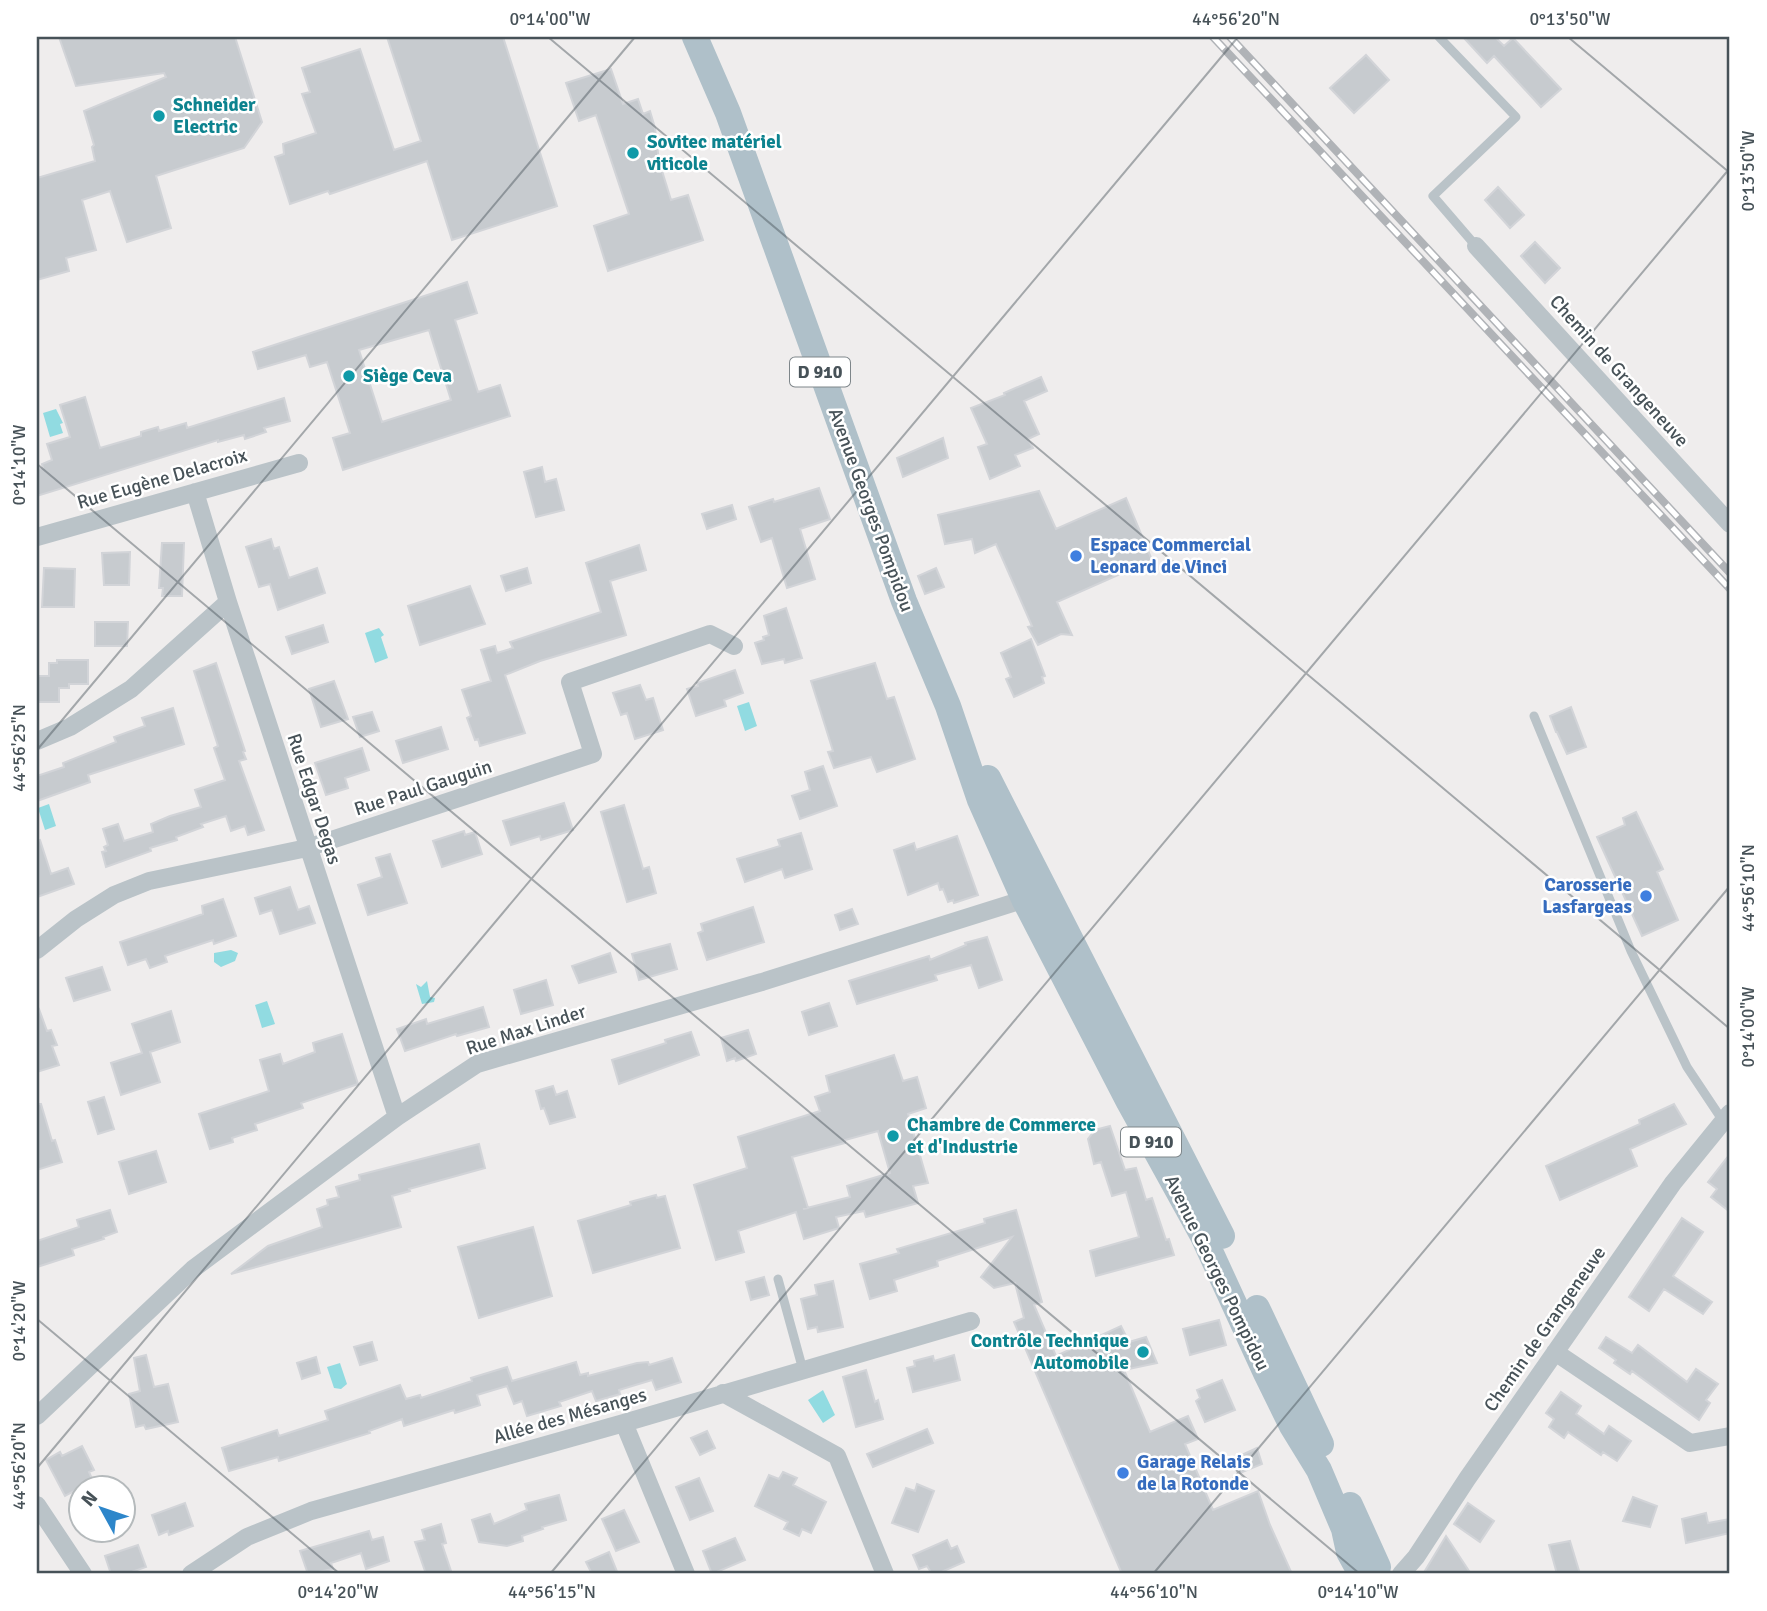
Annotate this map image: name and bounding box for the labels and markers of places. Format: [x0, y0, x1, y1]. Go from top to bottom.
place label: Schneider Electric [173, 93, 256, 139]
marker: Schneider Electric [151, 108, 167, 124]
place label: Sovitec matériel viticole [646, 130, 782, 176]
marker: Sovitec matériel viticole [625, 145, 641, 161]
place label: Siège Ceva [363, 364, 452, 388]
marker: Siège Ceva [341, 368, 357, 384]
place label: Espace Commercial Leonard de Vinci [1090, 533, 1251, 579]
marker: Espace Commercial Leonard de Vinci [1068, 548, 1084, 564]
place label: Carosserie Lasfargeas [1542, 873, 1632, 919]
marker: Carosserie Lasfargeas [1638, 888, 1654, 904]
place label: Chambre de Commerce et d'Industrie [907, 1113, 1096, 1159]
marker: Chambre de Commerce et d'Industrie [885, 1128, 901, 1144]
place label: Contrôle Technique Automobile [971, 1329, 1129, 1375]
marker: Contrôle Technique Automobile [1135, 1344, 1151, 1360]
place label: Garage Relais de la Rotonde [1137, 1450, 1251, 1496]
marker: Garage Relais de la Rotonde [1115, 1465, 1131, 1481]

